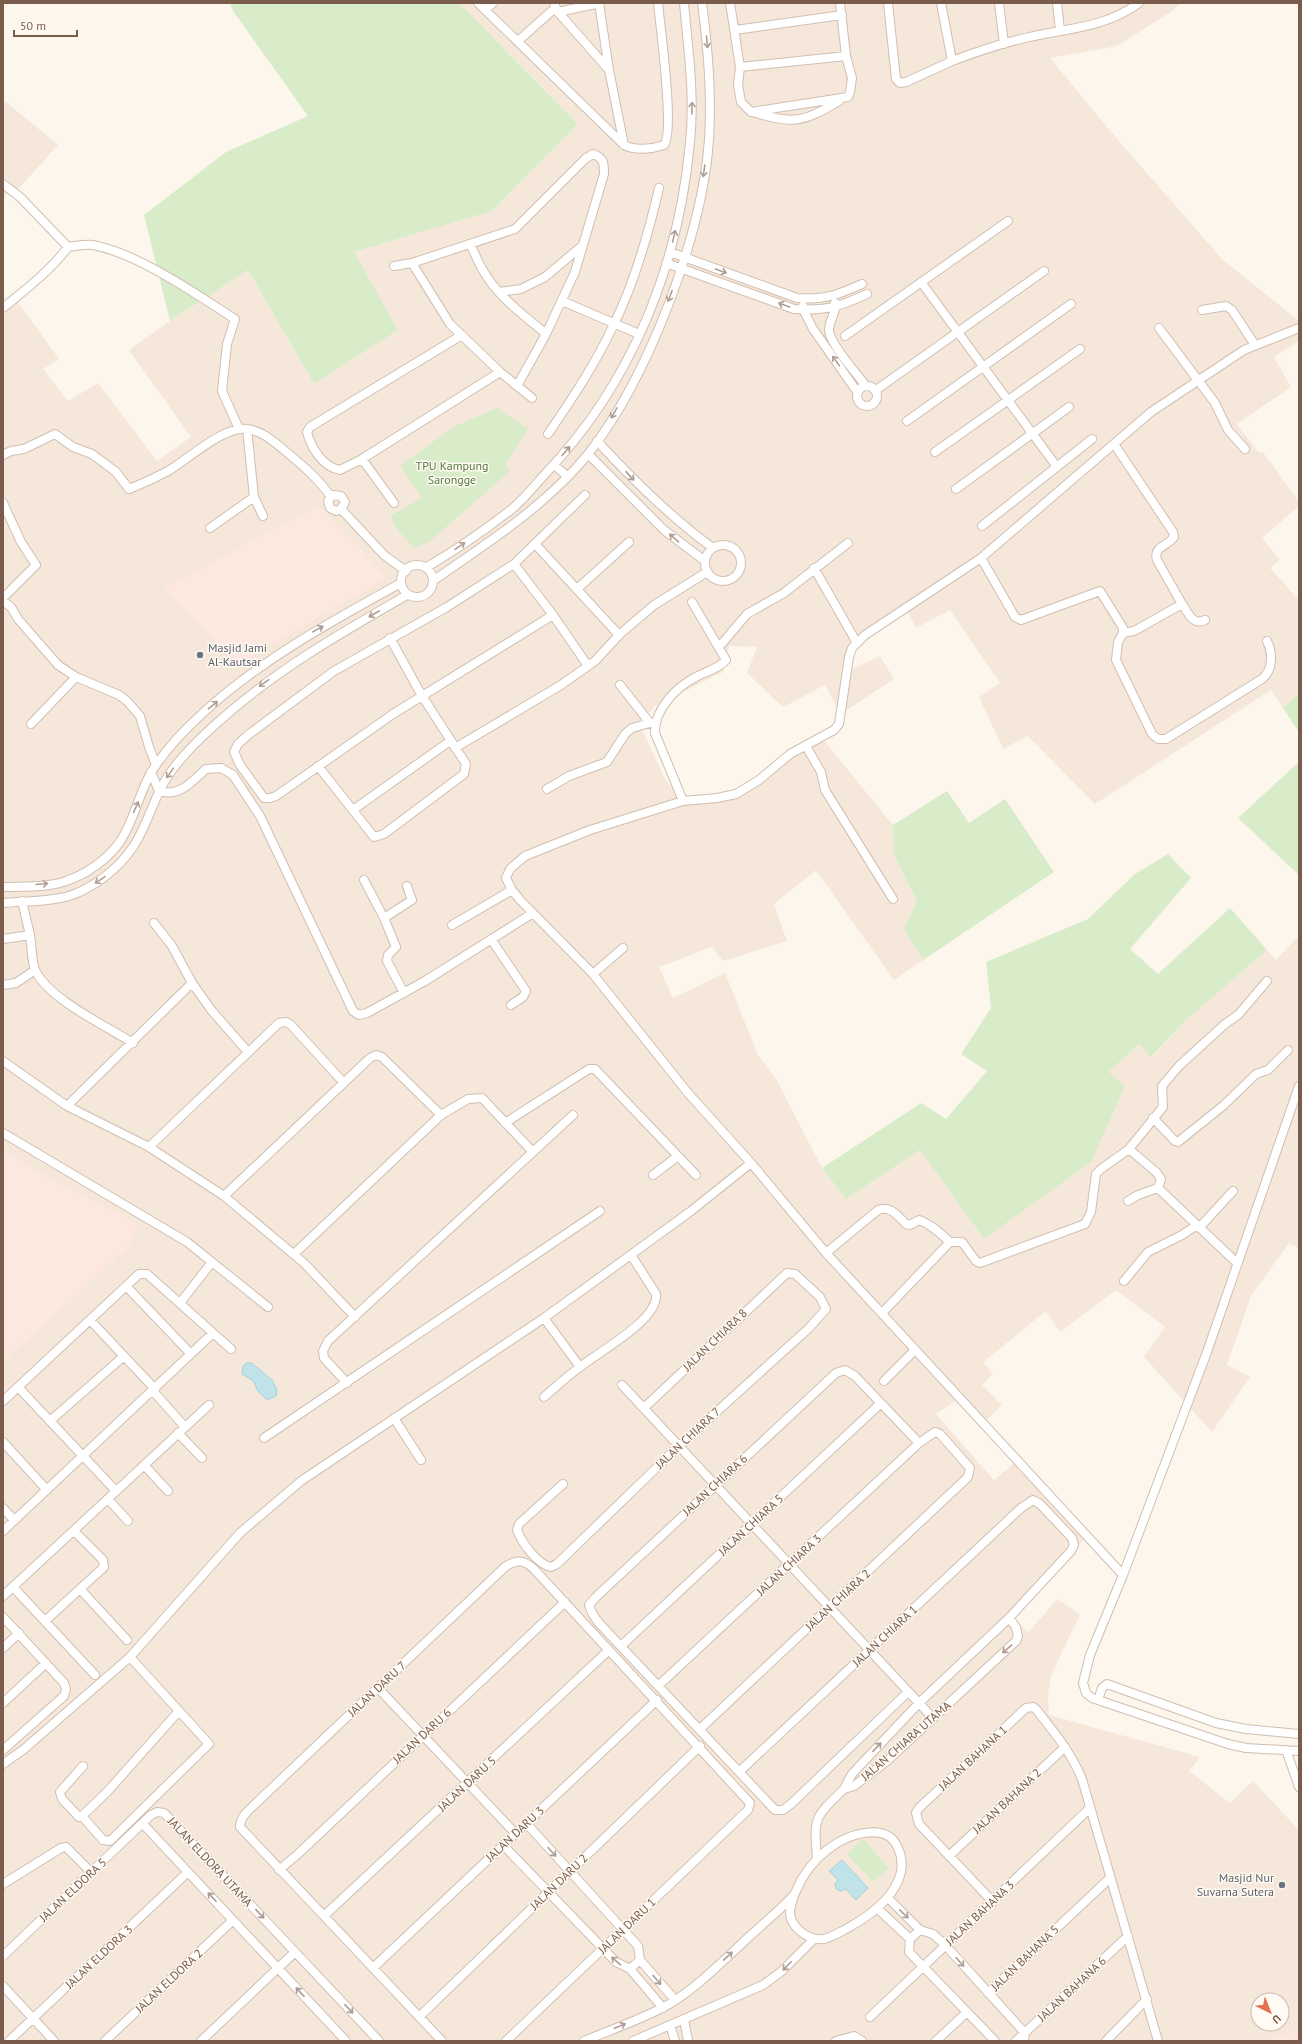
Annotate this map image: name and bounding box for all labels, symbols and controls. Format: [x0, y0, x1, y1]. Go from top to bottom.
scale bar [14, 12, 77, 38]
text: 50 m [20, 18, 46, 33]
one-way arrow [703, 35, 710, 48]
one-way arrow [688, 102, 695, 115]
one-way arrow [700, 164, 708, 177]
one-way arrow [671, 230, 679, 243]
one-way arrow [715, 267, 727, 275]
one-way arrow [666, 290, 674, 302]
one-way arrow [778, 300, 790, 308]
one-way arrow [832, 355, 840, 366]
one-way arrow [610, 407, 618, 419]
one-way arrow [562, 445, 571, 456]
park label: TPU Kampung Sarongge [415, 458, 489, 487]
one-way arrow [625, 471, 634, 481]
one-way arrow [669, 534, 679, 543]
one-way arrow [454, 542, 465, 550]
one-way arrow [368, 611, 380, 619]
one-way arrow [312, 625, 324, 632]
place label: Masjid Jami Al-Kautsar [208, 640, 267, 669]
marker: Masjid Jami Al-Kautsar [195, 650, 205, 660]
one-way arrow [258, 679, 269, 687]
one-way arrow [207, 700, 218, 709]
one-way arrow [166, 767, 174, 778]
one-way arrow [133, 802, 140, 814]
one-way arrow [95, 876, 106, 884]
one-way arrow [35, 881, 48, 888]
street label: JALAN CHIARA 8 [679, 1305, 750, 1375]
street label: JALAN CHIARA 7 [651, 1404, 723, 1472]
street label: JALAN CHIARA 6 [678, 1451, 750, 1519]
street label: JALAN CHIARA 5 [714, 1491, 786, 1559]
street label: JALAN CHIARA 3 [752, 1531, 824, 1599]
street label: JALAN CHIARA 2 [801, 1566, 873, 1634]
street label: JALAN CHIARA 1 [848, 1602, 920, 1670]
one-way arrow [1001, 1645, 1012, 1654]
street label: JALAN DARU 7 [344, 1658, 409, 1720]
street label: JALAN CHIARA UTAMA [857, 1697, 954, 1784]
street label: JALAN DARU 6 [389, 1705, 454, 1767]
street label: JALAN BAHANA 1 [934, 1722, 1010, 1794]
one-way arrow [872, 1742, 882, 1752]
street label: JALAN DARU 5 [434, 1753, 499, 1815]
street label: JALAN BAHANA 2 [968, 1765, 1044, 1837]
street label: JALAN DARU 3 [482, 1803, 547, 1865]
street label: JALAN ELDORA UTAMA [164, 1813, 256, 1910]
one-way arrow [547, 1847, 556, 1857]
street label: JALAN DARU 2 [526, 1850, 591, 1914]
street label: JALAN ELDORA 5 [35, 1855, 110, 1925]
place label: Masjid Nur Suvarna Sutera [1197, 1870, 1274, 1899]
street label: JALAN BAHANA 3 [941, 1877, 1017, 1949]
marker: Masjid Nur Suvarna Sutera [1277, 1880, 1287, 1890]
one-way arrow [207, 1892, 216, 1902]
street label: JALAN DARU 1 [594, 1894, 659, 1958]
one-way arrow [255, 1909, 264, 1919]
one-way arrow [899, 1909, 909, 1919]
street label: JALAN BAHANA 5 [987, 1921, 1062, 1994]
street label: JALAN ELDORA 3 [61, 1922, 136, 1992]
street label: JALAN ELDORA 2 [131, 1946, 206, 2016]
one-way arrow [723, 1951, 733, 1961]
street label: JALAN BAHANA 6 [1033, 1953, 1109, 2025]
one-way arrow [610, 1957, 621, 1966]
one-way arrow [956, 1957, 965, 1967]
one-way arrow [782, 1961, 791, 1971]
one-way arrow [653, 1975, 662, 1985]
one-way arrow [296, 1987, 305, 1997]
north arrow [1250, 1992, 1290, 2032]
one-way arrow [344, 2004, 354, 2014]
text: U [1269, 2012, 1284, 2027]
one-way arrow [614, 2022, 626, 2029]

